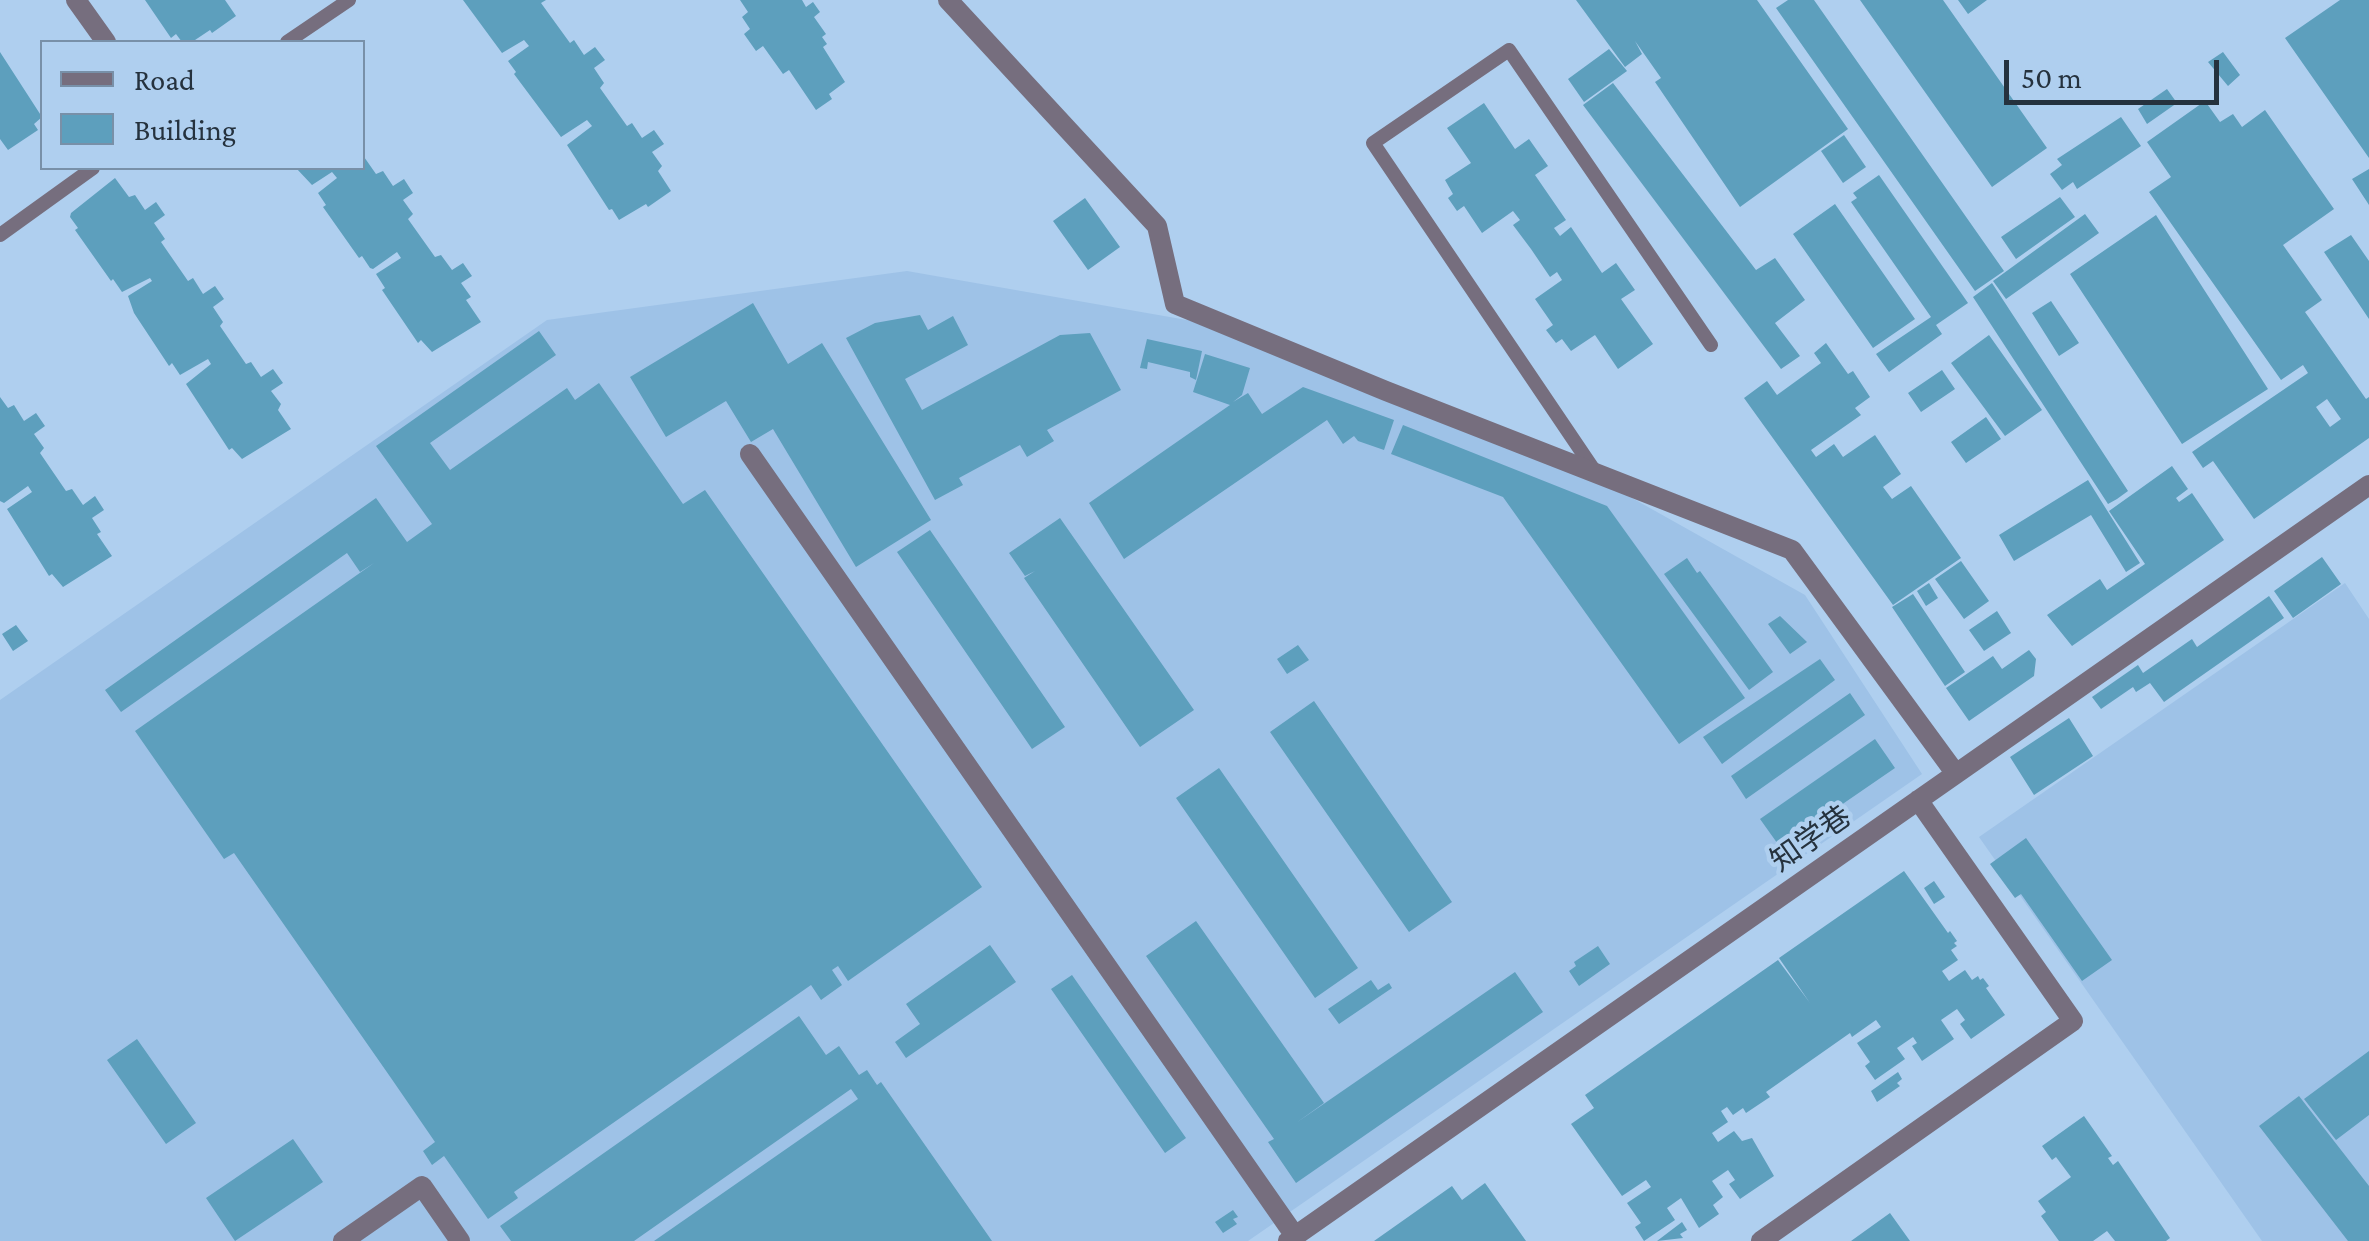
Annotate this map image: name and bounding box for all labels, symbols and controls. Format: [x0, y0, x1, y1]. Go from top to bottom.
legend [40, 40, 365, 170]
scale bar [2009, 40, 2224, 102]
text: 50 m [2021, 61, 2082, 94]
text: Road [134, 63, 195, 96]
text: Building [134, 113, 236, 146]
street label: 知学巷 [1764, 798, 1858, 880]

